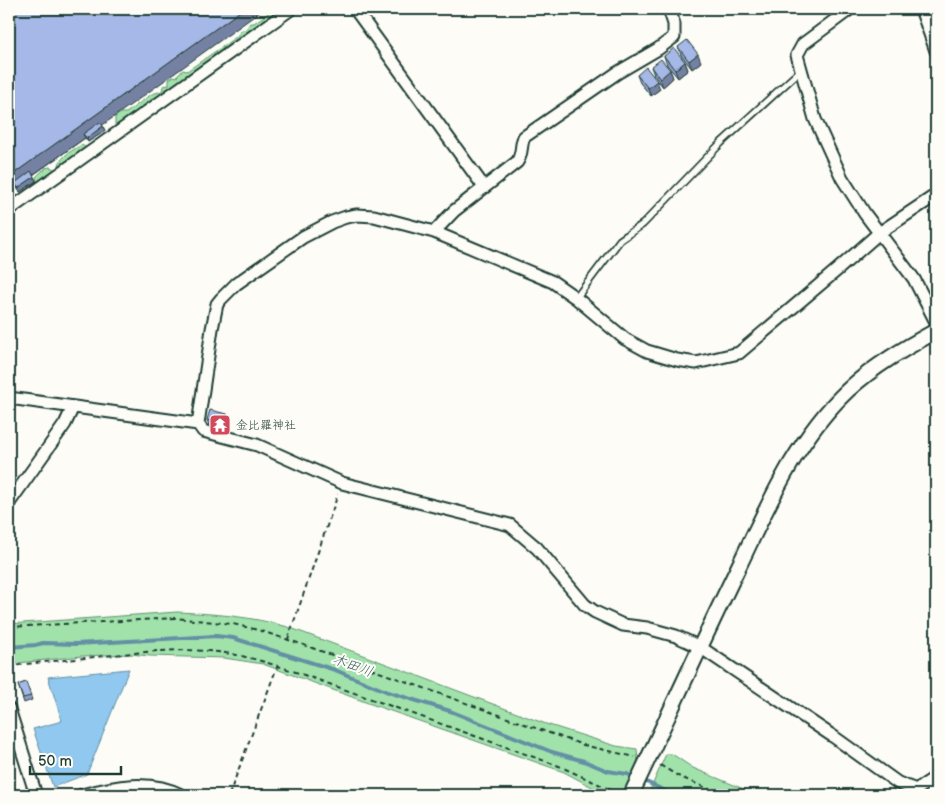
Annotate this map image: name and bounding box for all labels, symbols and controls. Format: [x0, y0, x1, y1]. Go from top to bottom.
temple icon: 金比羅神社 [208, 413, 232, 437]
place label: 金比羅神社 [236, 418, 296, 433]
water label: 木田川 [330, 650, 375, 681]
scale bar [30, 744, 121, 776]
text: 50 m [38, 752, 72, 771]

